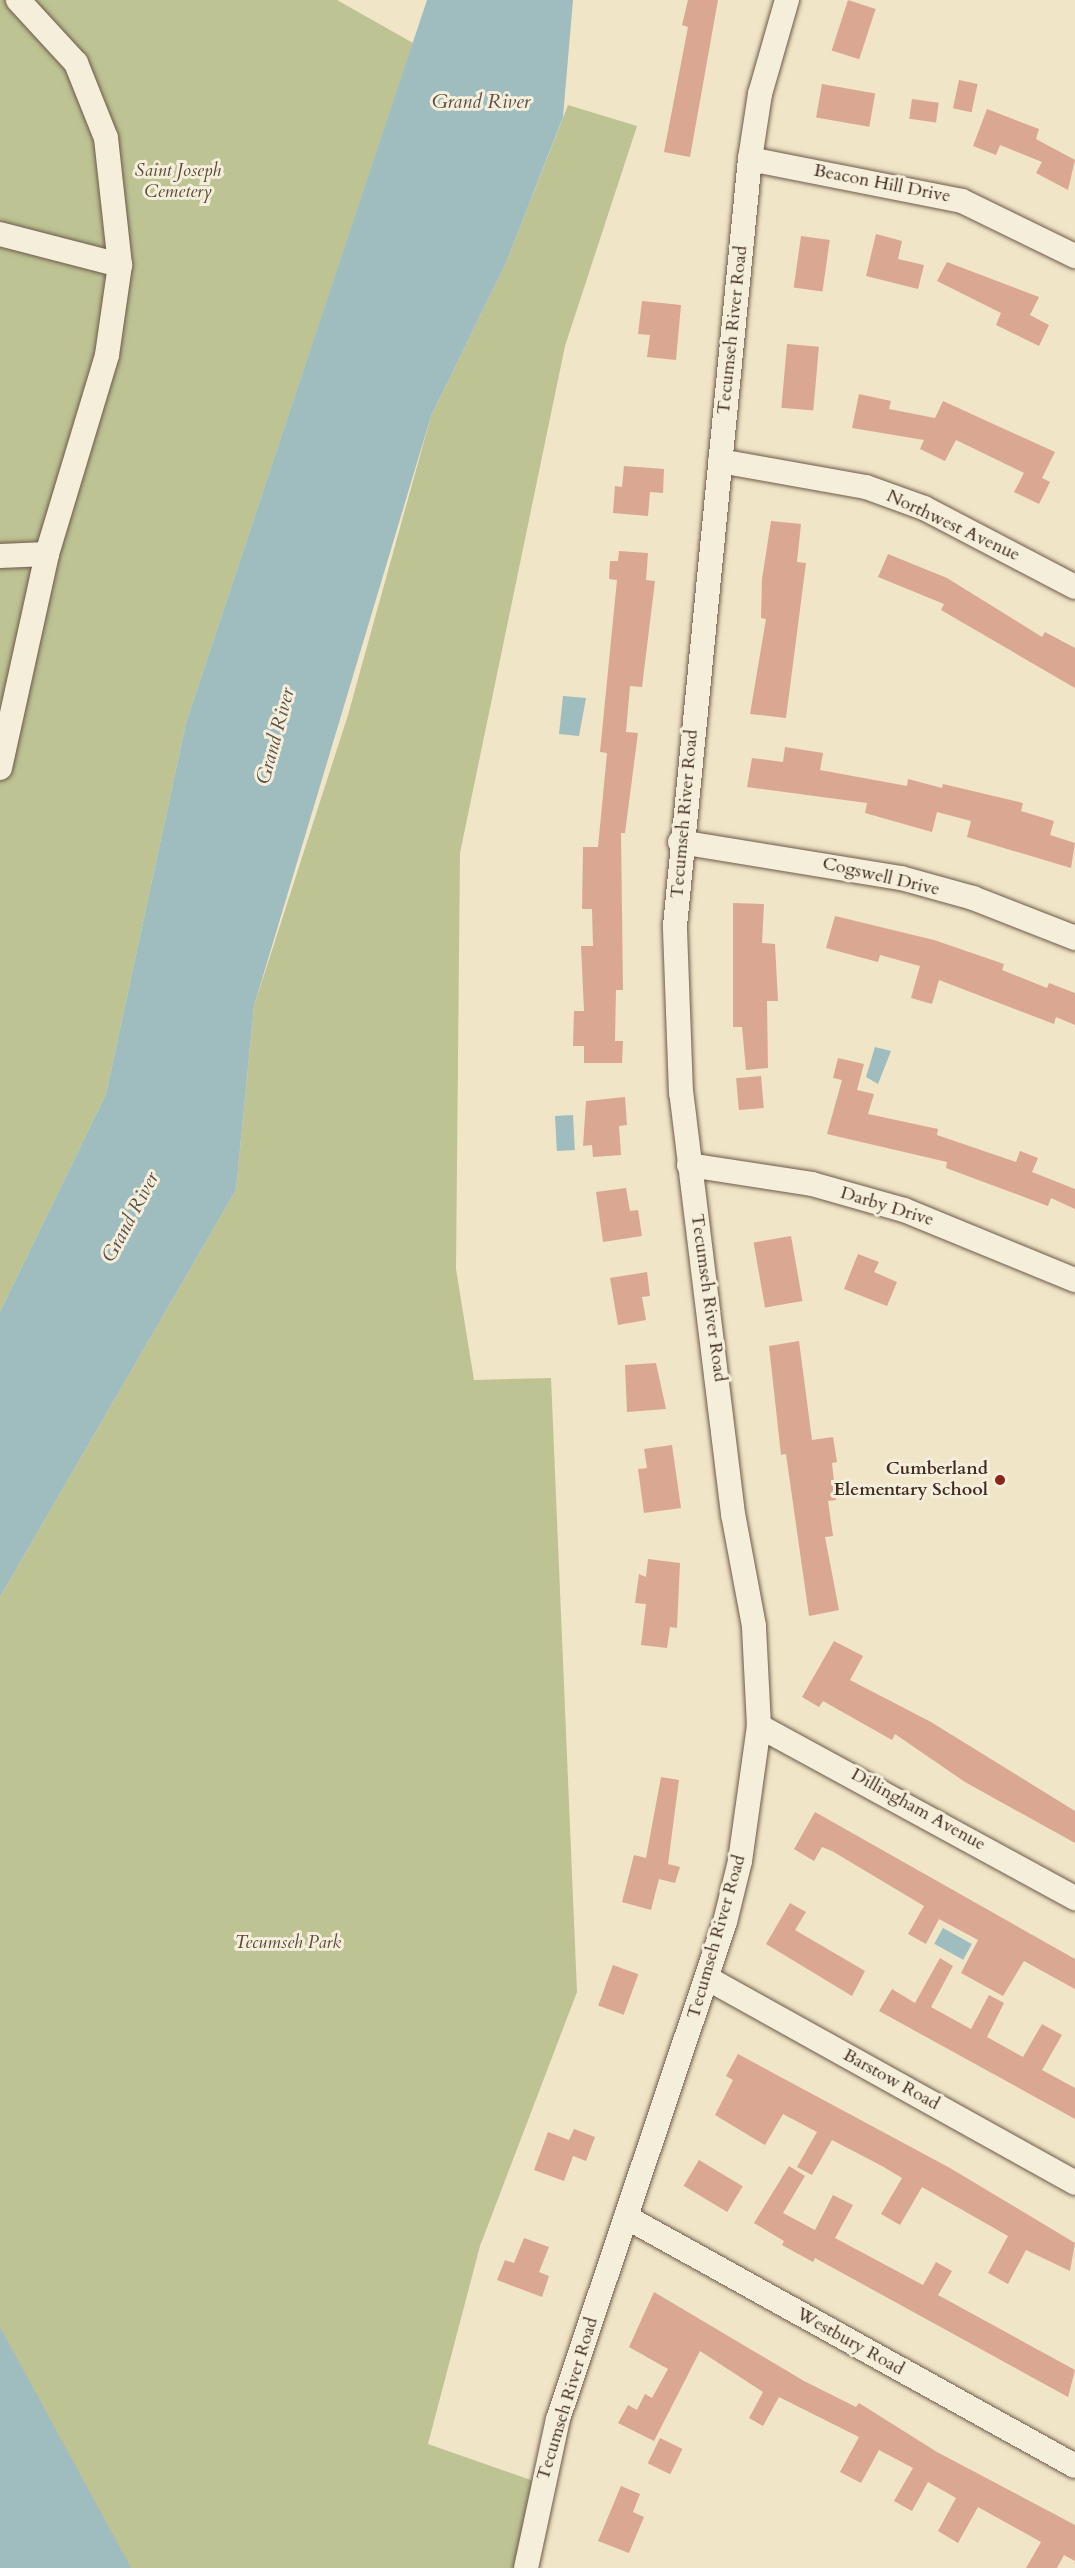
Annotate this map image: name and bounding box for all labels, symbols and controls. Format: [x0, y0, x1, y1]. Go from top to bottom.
water label: Grand River [432, 89, 530, 113]
street label: Beacon Hill Drive [812, 160, 952, 208]
park label: Saint Joseph Cemetery [135, 161, 221, 204]
street label: Tecumseh River Road [713, 245, 753, 415]
street label: Northwest Avenue [883, 486, 1023, 566]
water label: Grand River [251, 685, 299, 787]
street label: Tecumseh River Road [667, 729, 703, 899]
street label: Cogswell Drive [820, 853, 942, 901]
water label: Grand River [96, 1168, 164, 1266]
street label: Darby Drive [838, 1183, 936, 1231]
street label: Tecumseh River Road [686, 1213, 730, 1383]
place label: Cumberland Elementary School [834, 1459, 988, 1502]
marker: Cumberland Elementary School [993, 1473, 1007, 1487]
street label: Dillingham Avenue [847, 1764, 989, 1856]
street label: Tecumseh River Road [683, 1853, 751, 2021]
park label: Tecumseh Park [235, 1932, 341, 1954]
street label: Barstow Road [839, 2045, 943, 2115]
street label: Westbury Road [792, 2304, 908, 2380]
street label: Tecumseh River Road [533, 2315, 603, 2483]

